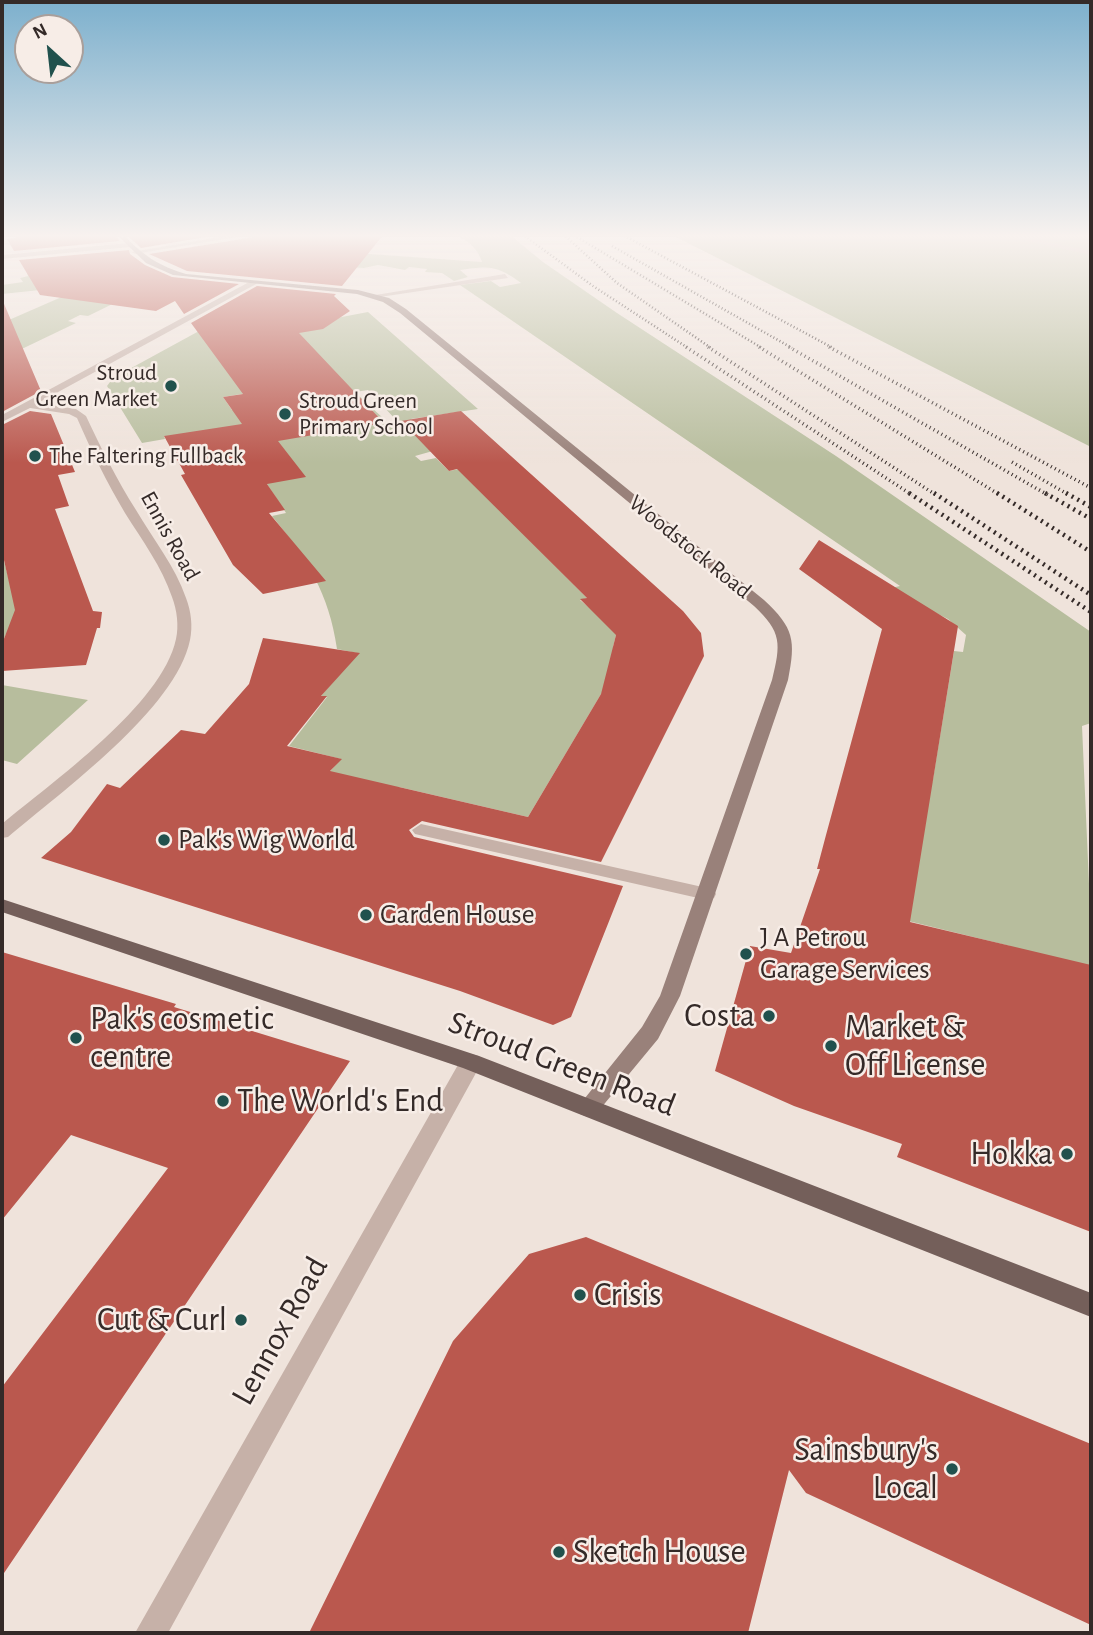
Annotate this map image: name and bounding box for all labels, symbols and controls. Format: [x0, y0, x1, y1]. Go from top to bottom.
north arrow [14, 14, 84, 84]
text: N [30, 20, 50, 43]
place label: Stroud Green Market [36, 359, 157, 413]
marker: Stroud Green Market [163, 378, 179, 394]
place label: Stroud Green Primary School [299, 387, 433, 441]
marker: Stroud Green Primary School [277, 406, 293, 422]
place label: The Faltering Fullback [49, 442, 243, 470]
marker: The Faltering Fullback [27, 448, 43, 464]
street label: Ennis Road [134, 486, 206, 586]
street label: Woodstock Road [623, 489, 757, 605]
place label: Pak's Wig World [178, 823, 355, 857]
marker: Pak's Wig World [156, 832, 172, 848]
place label: Garden House [380, 898, 535, 932]
marker: Garden House [358, 907, 374, 923]
place label: J A Petrou Garage Services [760, 921, 930, 987]
marker: J A Petrou Garage Services [738, 946, 754, 962]
place label: Costa [684, 996, 755, 1036]
place label: Pak's cosmetic centre [90, 999, 274, 1077]
street label: Stroud Green Road [443, 1002, 681, 1126]
place label: Market & Off License [845, 1007, 985, 1085]
marker: Costa [761, 1008, 777, 1024]
marker: Pak's cosmetic centre [68, 1030, 84, 1046]
marker: Market & Off License [823, 1038, 839, 1054]
place label: The World's End [237, 1081, 443, 1121]
marker: The World's End [215, 1093, 231, 1109]
place label: Hokka [970, 1134, 1053, 1174]
marker: Hokka [1059, 1146, 1075, 1162]
street label: Lennox Road [223, 1250, 337, 1412]
place label: Crisis [594, 1275, 662, 1315]
marker: Crisis [572, 1287, 588, 1303]
place label: Cut & Curl [97, 1300, 227, 1340]
marker: Cut & Curl [233, 1312, 249, 1328]
place label: Sainsbury's Local [794, 1430, 938, 1508]
marker: Sainsbury's Local [944, 1461, 960, 1477]
place label: Sketch House [573, 1532, 746, 1572]
marker: Sketch House [551, 1544, 567, 1560]

